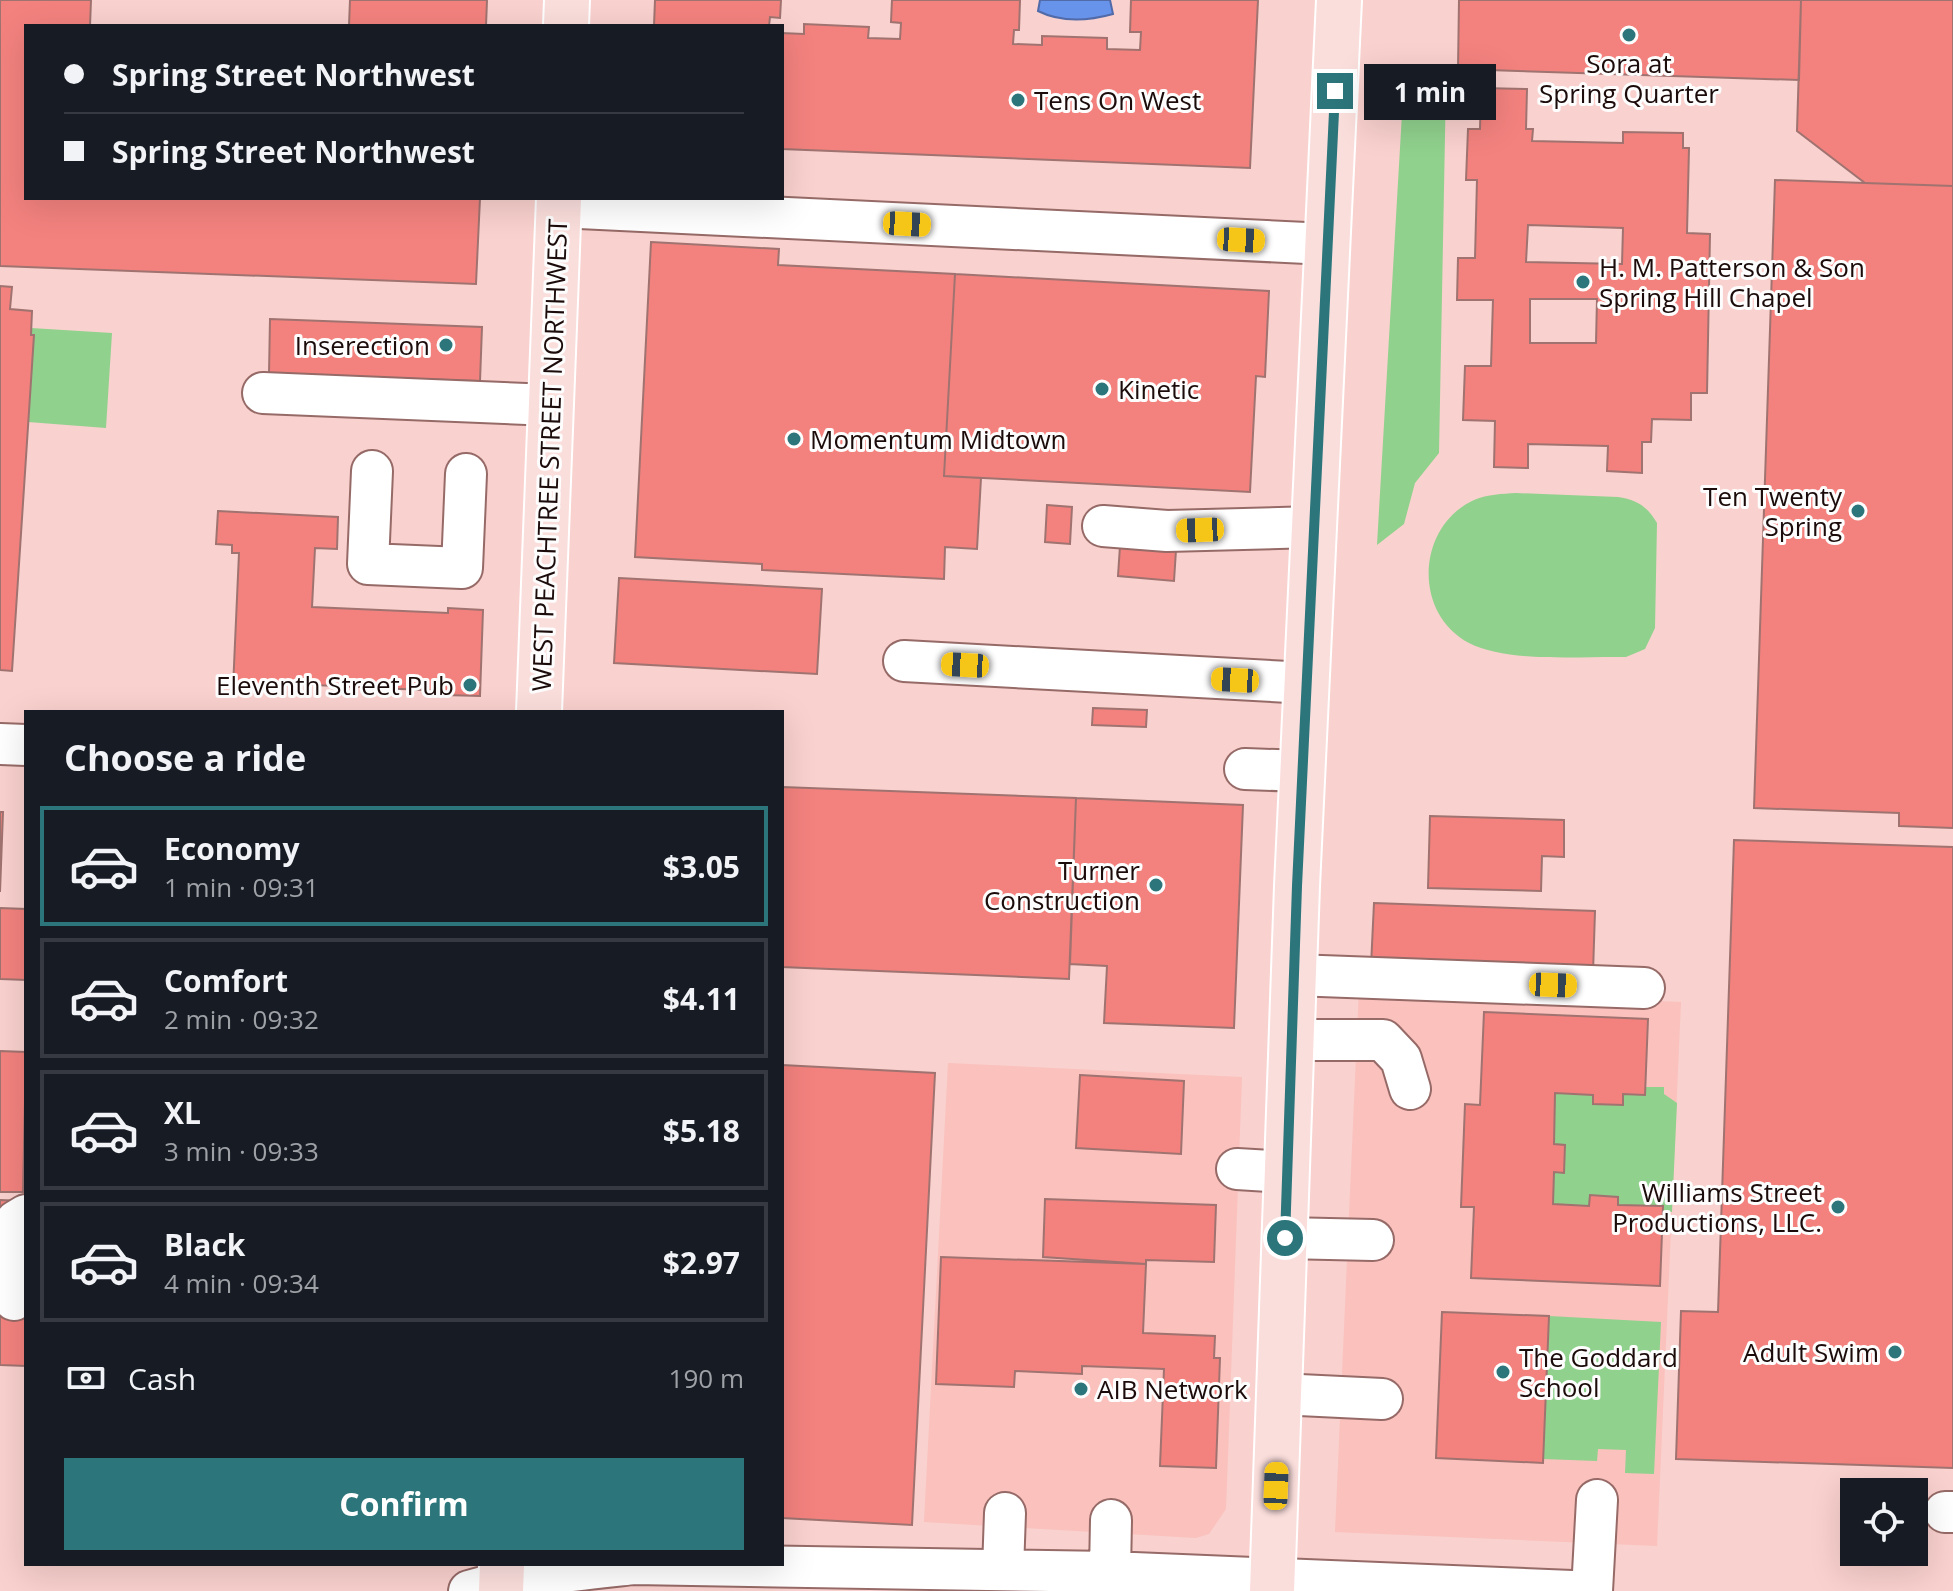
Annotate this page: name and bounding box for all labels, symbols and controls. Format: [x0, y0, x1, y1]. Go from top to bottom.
marker: Sora at Spring Quarter [1620, 26, 1638, 44]
place label: Sora at Spring Quarter [1539, 45, 1719, 111]
text: Spring Street Northwest [112, 54, 475, 95]
callout: 1 min [1363, 63, 1495, 119]
route end [1317, 73, 1353, 109]
text: 1 min [1394, 74, 1466, 110]
place label: Tens On West [1034, 82, 1201, 118]
marker: Tens On West [1009, 91, 1027, 109]
text: Spring Street Northwest [112, 131, 475, 172]
car [882, 211, 932, 237]
street label: WEST PEACHTREE STREET NORTHWEST [523, 217, 575, 692]
car [1216, 227, 1266, 253]
place label: H. M. Patterson & Son Spring Hill Chapel [1599, 249, 1865, 315]
marker: H. M. Patterson & Son Spring Hill Chapel [1574, 273, 1592, 291]
place label: Inserection [295, 327, 430, 363]
marker: Inserection [437, 336, 455, 354]
place label: Kinetic [1118, 371, 1199, 407]
marker: Kinetic [1093, 380, 1111, 398]
place label: Momentum Midtown [810, 421, 1067, 457]
marker: Momentum Midtown [785, 430, 803, 448]
place label: Ten Twenty Spring [1703, 478, 1843, 544]
marker: Ten Twenty Spring [1849, 502, 1867, 520]
car [1176, 517, 1224, 543]
car [940, 652, 990, 678]
place label: Eleventh Street Pub [216, 667, 454, 703]
car [1210, 667, 1260, 693]
marker: Eleventh Street Pub [461, 676, 479, 694]
text: Choose a ride [64, 733, 306, 782]
text: Economy [164, 828, 300, 869]
icon: car [68, 830, 140, 902]
text: $3.05 [663, 846, 740, 887]
place label: Turner Construction [984, 852, 1140, 918]
text: 1 min · 09:31 [164, 869, 319, 905]
marker: Turner Construction [1147, 876, 1165, 894]
text: Comfort [164, 960, 288, 1001]
icon: car [68, 962, 140, 1034]
car [1529, 972, 1577, 998]
text: $4.11 [663, 978, 740, 1019]
text: 2 min · 09:32 [164, 1001, 319, 1037]
text: XL [164, 1092, 201, 1133]
icon: car [68, 1094, 140, 1166]
text: $5.18 [663, 1110, 740, 1151]
text: 3 min · 09:33 [164, 1133, 319, 1169]
place label: Williams Street Productions, LLC. [1612, 1174, 1822, 1240]
marker: Williams Street Productions, LLC. [1829, 1198, 1847, 1216]
route start [1267, 1220, 1303, 1256]
text: Black [164, 1224, 245, 1265]
icon: car [68, 1226, 140, 1298]
text: $2.97 [663, 1242, 740, 1283]
text: 4 min · 09:34 [164, 1265, 319, 1301]
place label: Adult Swim [1743, 1334, 1879, 1370]
place label: The Goddard School [1519, 1339, 1678, 1405]
marker: Adult Swim [1886, 1343, 1904, 1361]
icon: cash [64, 1356, 108, 1400]
text: Cash [128, 1358, 196, 1399]
text: 190 m [669, 1360, 744, 1396]
marker: The Goddard School [1494, 1363, 1512, 1381]
place label: AIB Network [1097, 1371, 1248, 1407]
marker: AIB Network [1072, 1380, 1090, 1398]
button: Confirm [64, 1458, 744, 1550]
car [1263, 1462, 1289, 1510]
map controls [1840, 1478, 1928, 1566]
button: locate [1840, 1478, 1928, 1566]

